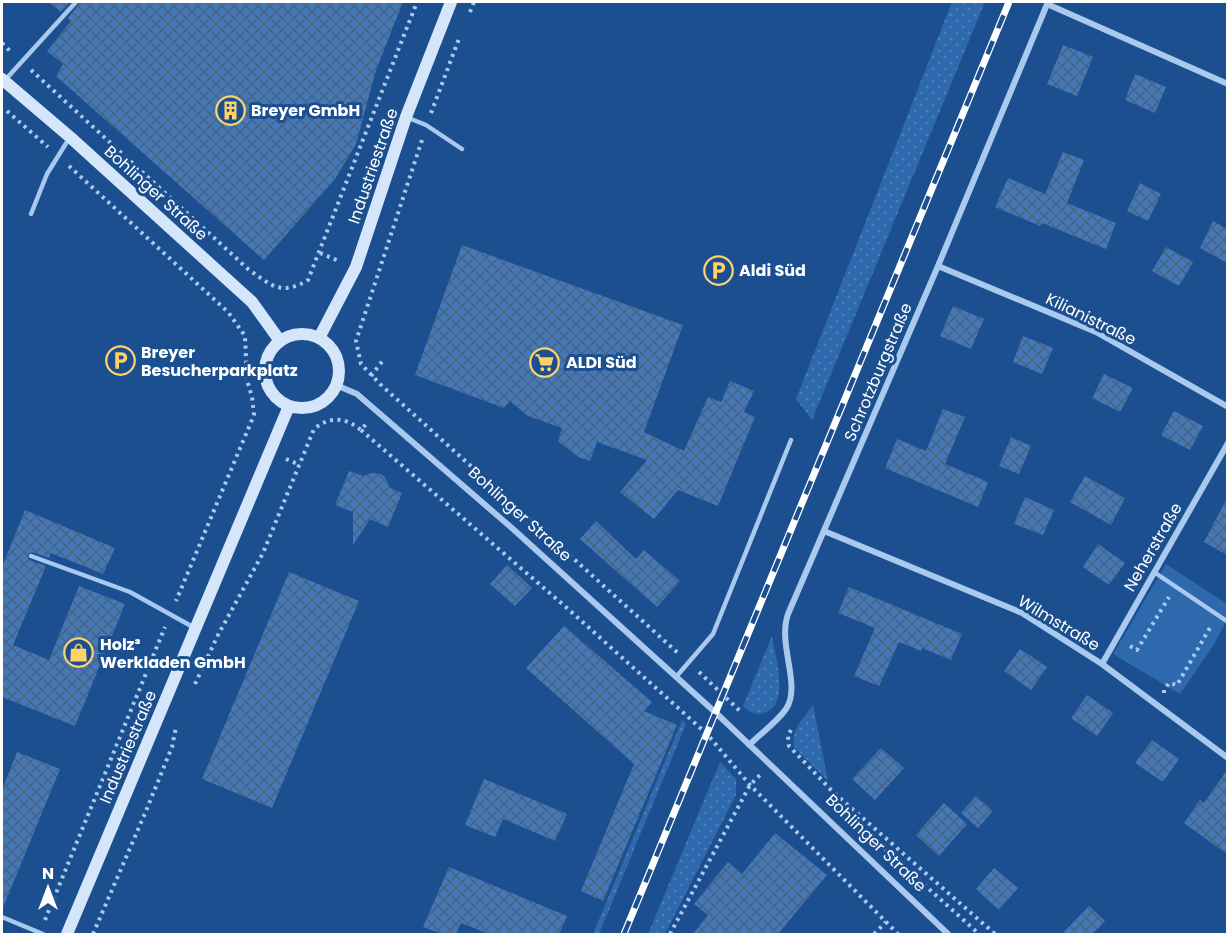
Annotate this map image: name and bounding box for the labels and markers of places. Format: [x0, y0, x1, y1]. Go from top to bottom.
building icon: Breyer GmbH [214, 94, 246, 126]
place label: Breyer GmbH [251, 99, 360, 122]
parking icon: Aldi Süd [702, 254, 734, 286]
place label: Aldi Süd [739, 259, 806, 282]
place label: Breyer Besucherparkplatz [141, 341, 298, 382]
parking icon: Breyer Besucherparkplatz [104, 345, 136, 377]
supermarket icon: ALDI Süd [529, 346, 561, 378]
place label: ALDI Süd [566, 351, 637, 374]
place label: Holz³ Werkladen GmbH [100, 633, 246, 674]
shop icon: Holz³ Werkladen GmbH [63, 637, 95, 669]

